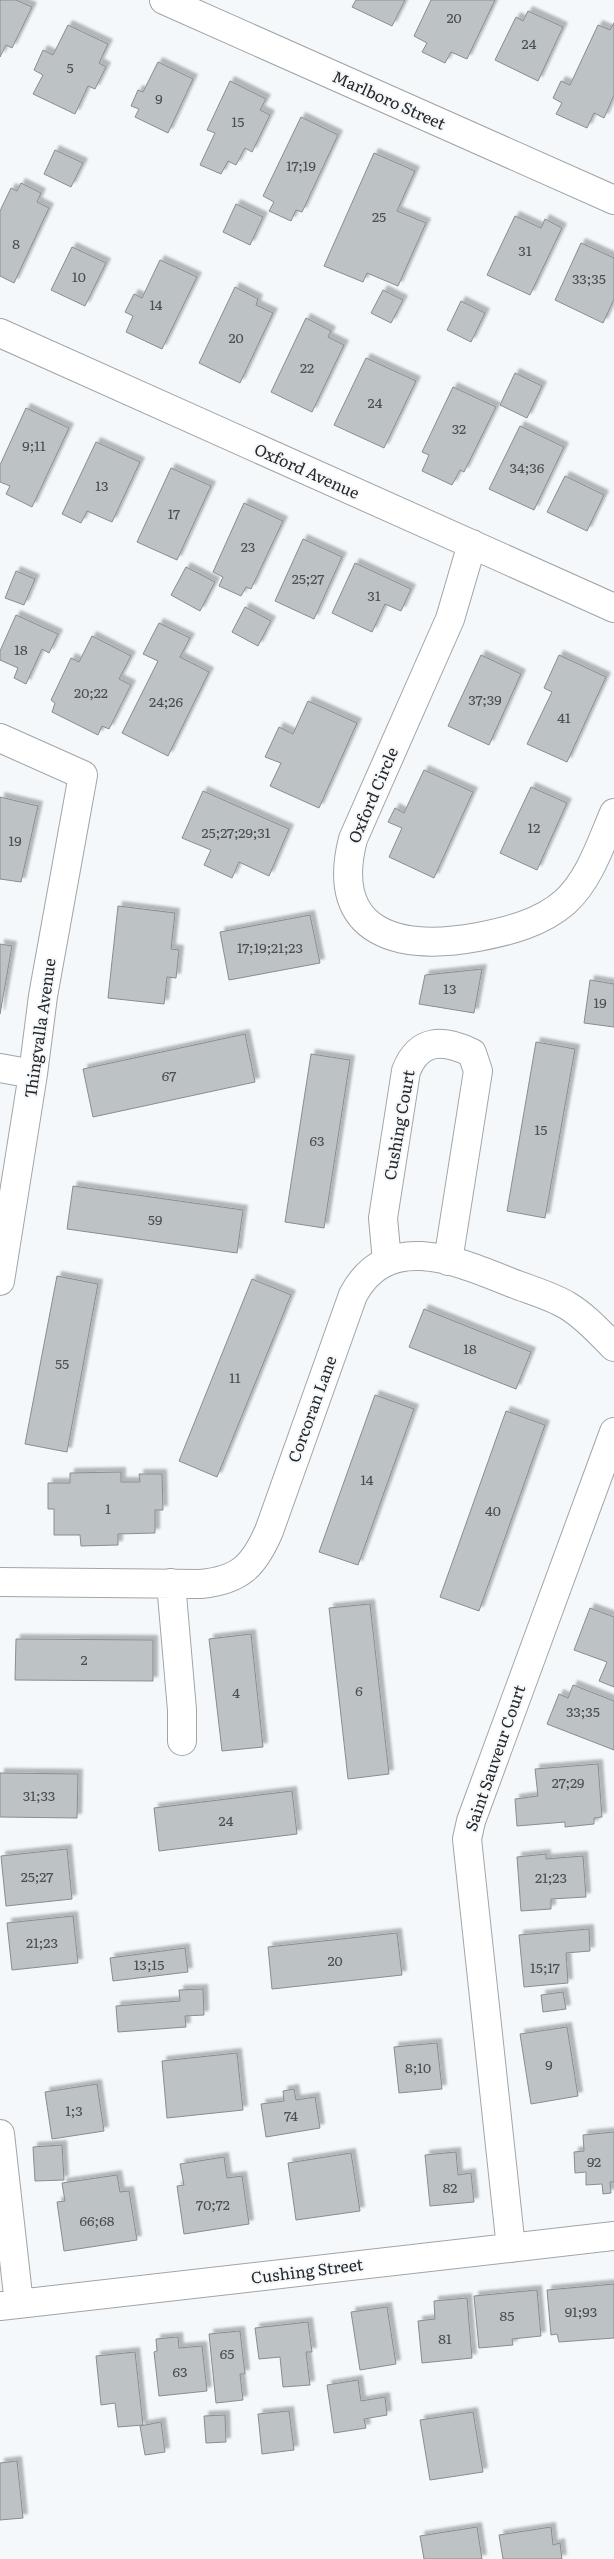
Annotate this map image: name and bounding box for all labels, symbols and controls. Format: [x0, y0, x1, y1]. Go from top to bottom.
house number: 20 [446, 7, 462, 27]
house number: 24 [522, 33, 537, 53]
house number: 5 [66, 57, 74, 77]
street label: Marlboro Street [329, 63, 450, 135]
house number: 9 [155, 88, 163, 108]
house number: 15 [232, 111, 244, 131]
house number: 17;19 [286, 155, 316, 175]
house number: 25 [372, 206, 386, 226]
house number: 8 [12, 233, 20, 253]
house number: 31 [518, 240, 532, 260]
house number: 10 [72, 266, 86, 286]
house number: 33;35 [572, 268, 606, 288]
house number: 14 [150, 294, 163, 314]
house number: 20 [228, 327, 244, 347]
house number: 22 [300, 357, 314, 377]
house number: 24 [368, 392, 383, 412]
house number: 32 [452, 418, 466, 438]
house number: 9;11 [22, 435, 46, 455]
street label: Oxford Avenue [251, 436, 364, 504]
house number: 34;36 [510, 457, 545, 477]
house number: 13 [95, 475, 109, 495]
house number: 17 [168, 503, 180, 523]
house number: 23 [241, 536, 255, 556]
house number: 25;27 [292, 568, 324, 588]
house number: 31 [367, 585, 381, 605]
house number: 18 [14, 639, 28, 659]
house number: 20;22 [74, 682, 108, 702]
house number: 37;39 [468, 689, 502, 709]
house number: 24;26 [149, 691, 183, 711]
house number: 41 [557, 707, 571, 727]
street label: Oxford Circle [341, 743, 403, 846]
house number: 12 [528, 817, 540, 837]
house number: 25;27;29;31 [201, 822, 271, 842]
house number: 19 [8, 830, 22, 850]
house number: 17;19;21;23 [237, 937, 303, 957]
street label: Thingvalla Avenue [17, 956, 61, 1099]
house number: 13 [443, 978, 457, 998]
house number: 19 [593, 992, 607, 1012]
house number: 67 [162, 1065, 176, 1085]
street label: Cushing Court [377, 1067, 420, 1182]
house number: 15 [535, 1119, 547, 1139]
house number: 63 [309, 1130, 325, 1150]
house number: 59 [148, 1209, 162, 1229]
house number: 18 [463, 1338, 477, 1358]
street label: Corcoran Lane [281, 1352, 342, 1465]
house number: 55 [55, 1353, 69, 1373]
house number: 11 [229, 1367, 241, 1387]
house number: 14 [361, 1469, 374, 1489]
house number: 1 [105, 1498, 111, 1518]
house number: 40 [485, 1500, 501, 1520]
house number: 2 [80, 1649, 88, 1669]
house number: 6 [355, 1680, 363, 1700]
street label: Saint Sauveur Court [458, 1681, 531, 1834]
house number: 4 [232, 1682, 240, 1702]
house number: 33;35 [566, 1701, 600, 1721]
house number: 27;29 [552, 1772, 584, 1792]
house number: 31;33 [23, 1785, 55, 1805]
house number: 24 [219, 1810, 234, 1830]
house number: 25;27 [21, 1866, 53, 1886]
house number: 21;23 [535, 1867, 567, 1887]
house number: 21;23 [26, 1932, 58, 1952]
house number: 20 [327, 1950, 343, 1970]
house number: 13;15 [134, 1954, 164, 1974]
house number: 15;17 [530, 1957, 560, 1977]
house number: 9 [545, 2054, 553, 2074]
house number: 8;10 [405, 2057, 431, 2077]
house number: 1;3 [65, 2100, 83, 2120]
house number: 74 [284, 2105, 298, 2125]
house number: 92 [587, 2151, 601, 2171]
house number: 82 [443, 2177, 457, 2197]
house number: 70;72 [196, 2194, 230, 2214]
house number: 66;68 [80, 2210, 115, 2230]
street label: Cushing Street [249, 2251, 365, 2289]
house number: 91;93 [565, 2301, 597, 2321]
house number: 85 [500, 2305, 514, 2325]
house number: 81 [438, 2328, 452, 2348]
house number: 65 [220, 2343, 234, 2363]
house number: 63 [172, 2361, 188, 2381]

